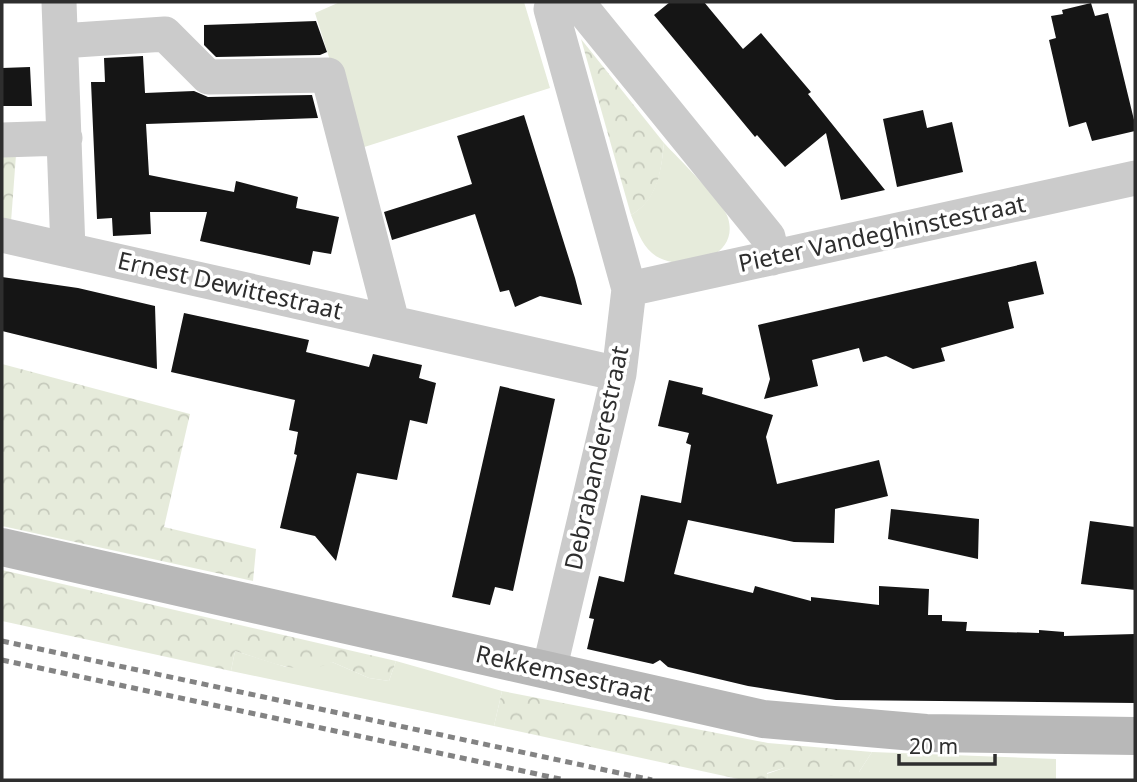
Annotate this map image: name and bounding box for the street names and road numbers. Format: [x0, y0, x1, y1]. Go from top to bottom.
street label: Pieter Vandeghinstestraat [735, 186, 1029, 279]
street label: Ernest Dewittestraat [115, 243, 346, 327]
street label: Debrabanderestraat [556, 342, 635, 573]
street label: Rekkemsestraat [473, 636, 656, 709]

